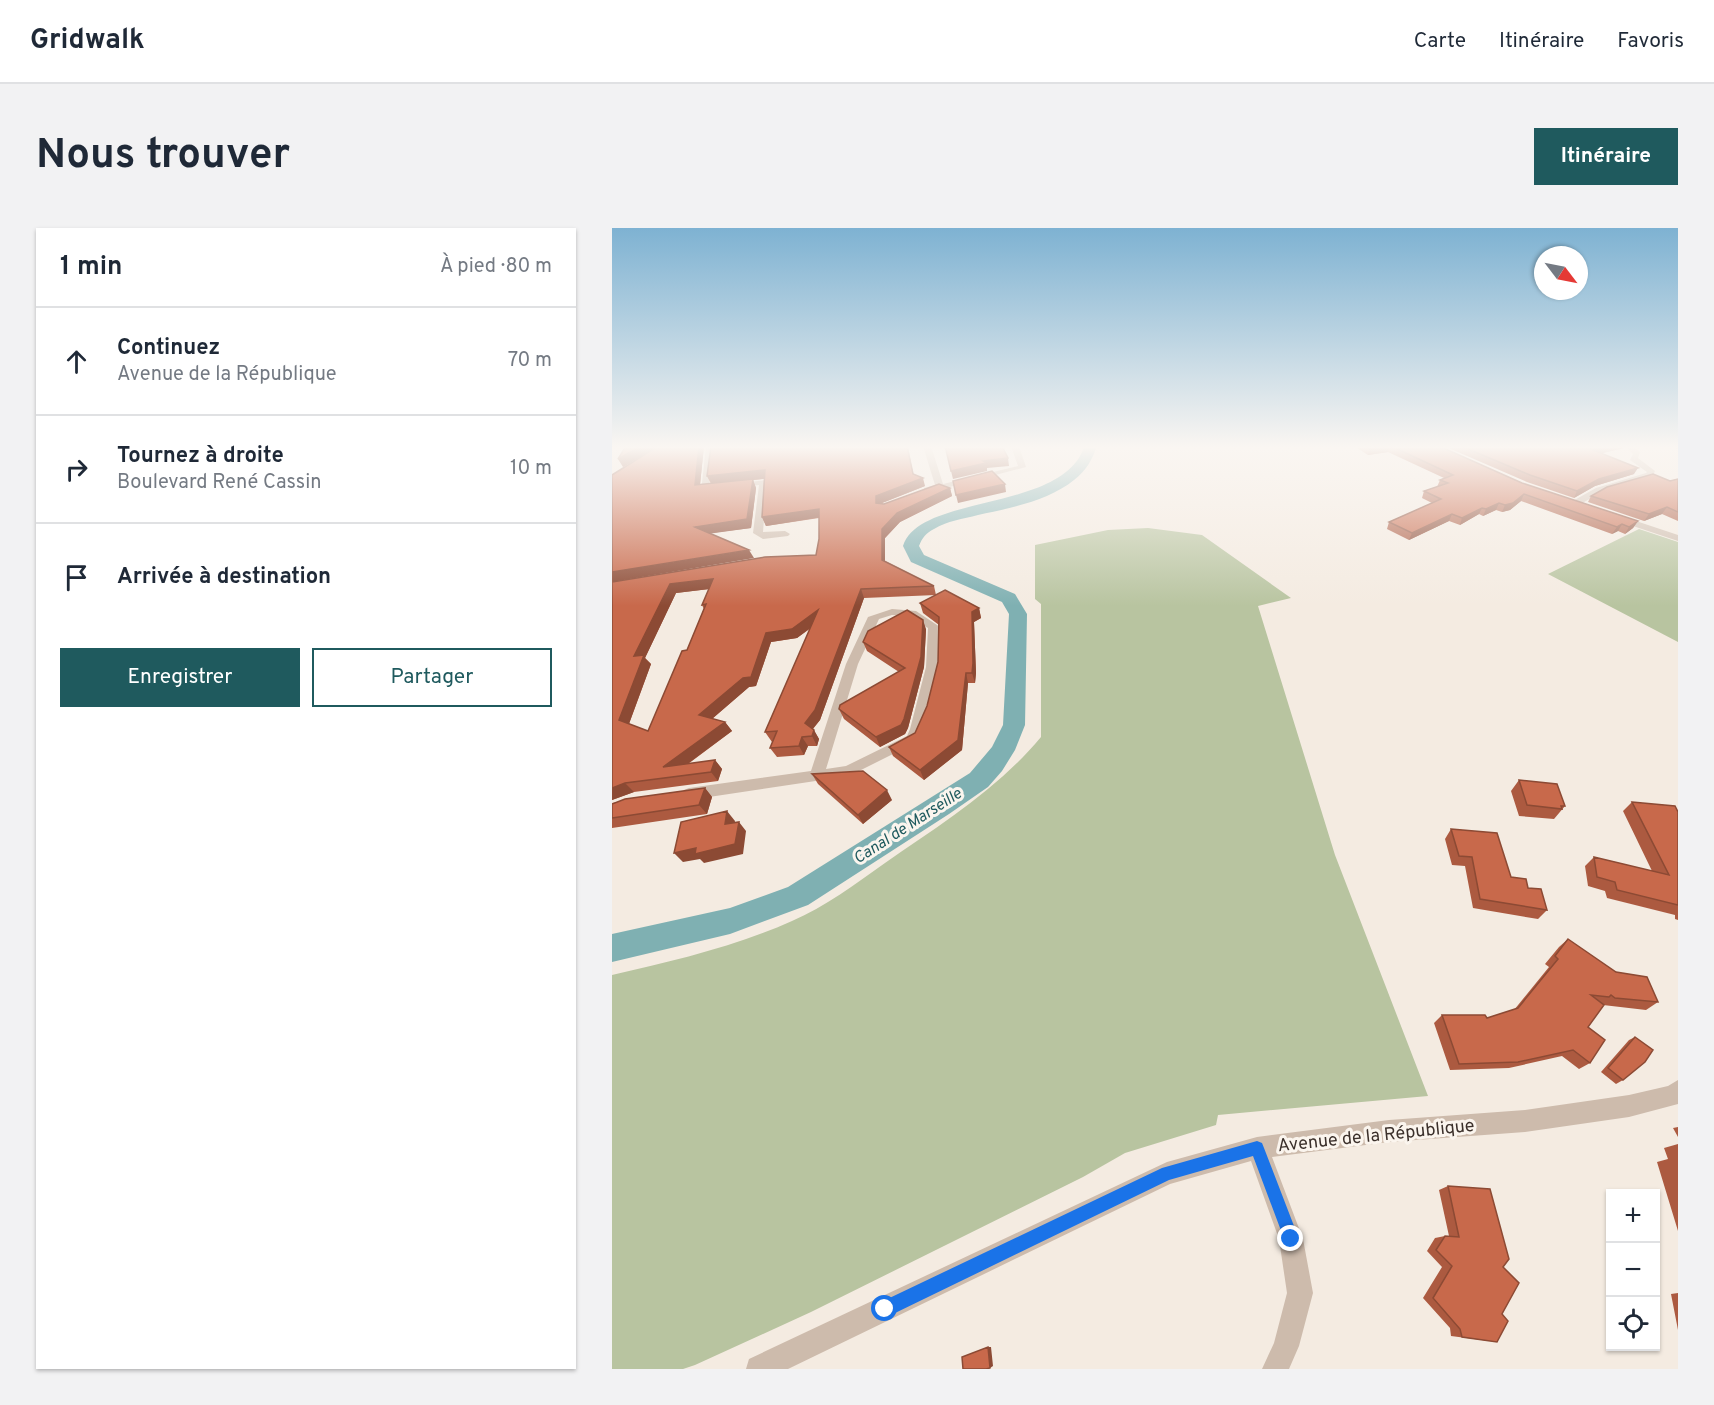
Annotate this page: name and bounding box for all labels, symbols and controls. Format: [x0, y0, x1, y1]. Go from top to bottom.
text: Gridwalk [30, 23, 145, 59]
text: Carte [1414, 28, 1466, 55]
text: Itinéraire [1499, 28, 1584, 55]
text: Favoris [1617, 28, 1684, 55]
button: Itinéraire [1534, 128, 1678, 185]
text: Nous trouver [36, 130, 290, 183]
north arrow [1534, 246, 1588, 300]
text: 1 min [60, 251, 122, 284]
text: À pied · 80 m [440, 254, 552, 280]
text: Continuez [117, 335, 220, 362]
icon: ahead [60, 345, 93, 378]
text: 70 m [508, 348, 552, 374]
text: Avenue de la République [117, 362, 337, 388]
text: Tournez à droite [117, 443, 284, 470]
icon: right [60, 453, 93, 486]
text: 10 m [510, 456, 552, 482]
text: Boulevard René Cassin [117, 470, 322, 496]
icon: arrive [60, 561, 93, 594]
text: Arrivée à destination [117, 564, 331, 591]
button: Enregistrer [60, 648, 300, 707]
button: Partager [312, 648, 552, 707]
water label: Canal de Marseille [850, 784, 967, 869]
street label: Avenue de la République [1277, 1115, 1476, 1158]
map controls [1606, 1189, 1660, 1351]
button: + [1606, 1189, 1660, 1243]
route end [1277, 1225, 1303, 1251]
button: − [1606, 1243, 1660, 1297]
route start [871, 1295, 897, 1321]
button: locate [1606, 1297, 1660, 1351]

